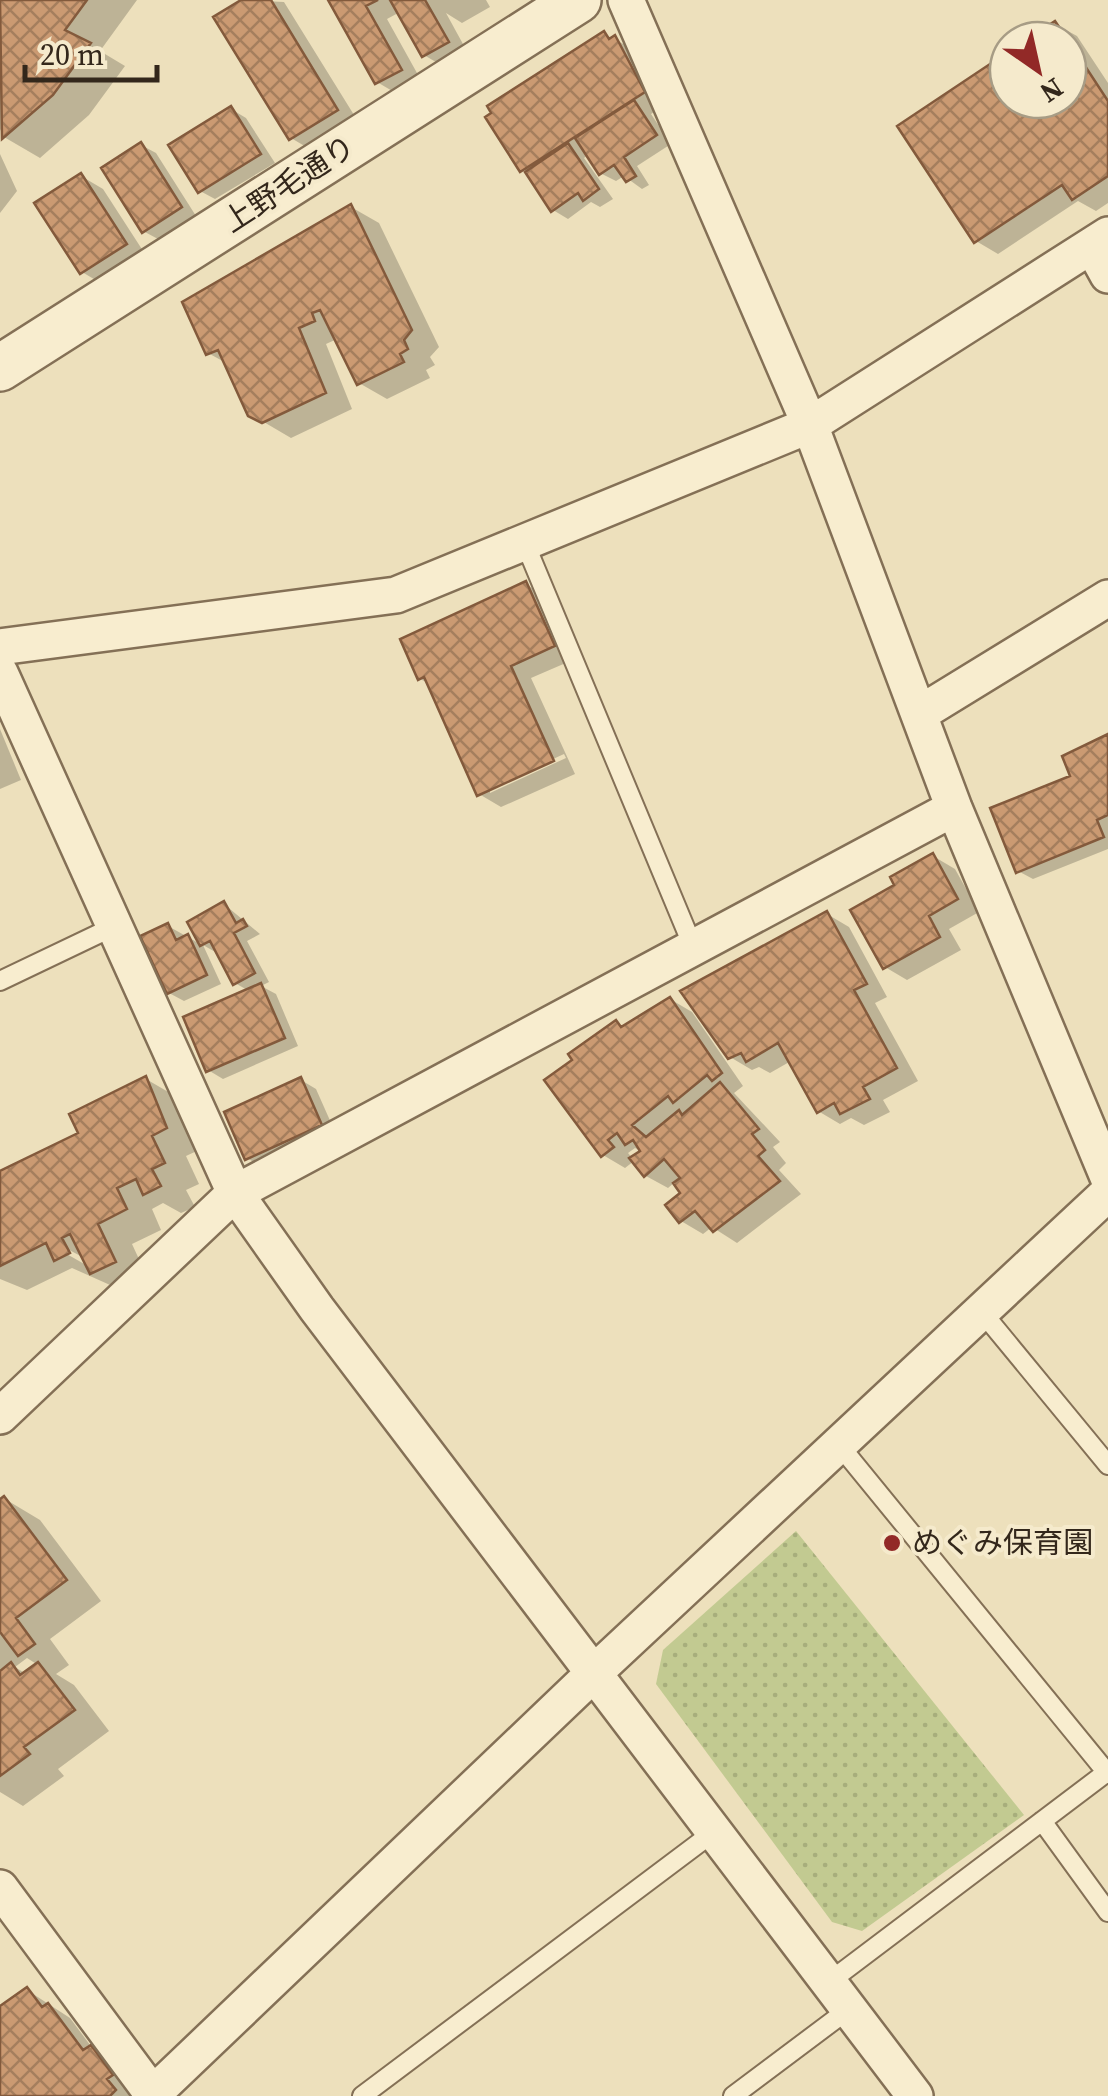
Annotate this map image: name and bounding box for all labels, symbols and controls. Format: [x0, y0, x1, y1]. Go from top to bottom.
scale bar [25, 20, 158, 82]
north arrow [988, 20, 1088, 120]
text: 20 m [40, 34, 104, 75]
text: N [1033, 69, 1071, 112]
street label: 上野毛通り [215, 126, 363, 242]
place label: めぐみ保育園 [912, 1522, 1093, 1563]
marker: めぐみ保育園 [881, 1532, 903, 1554]

